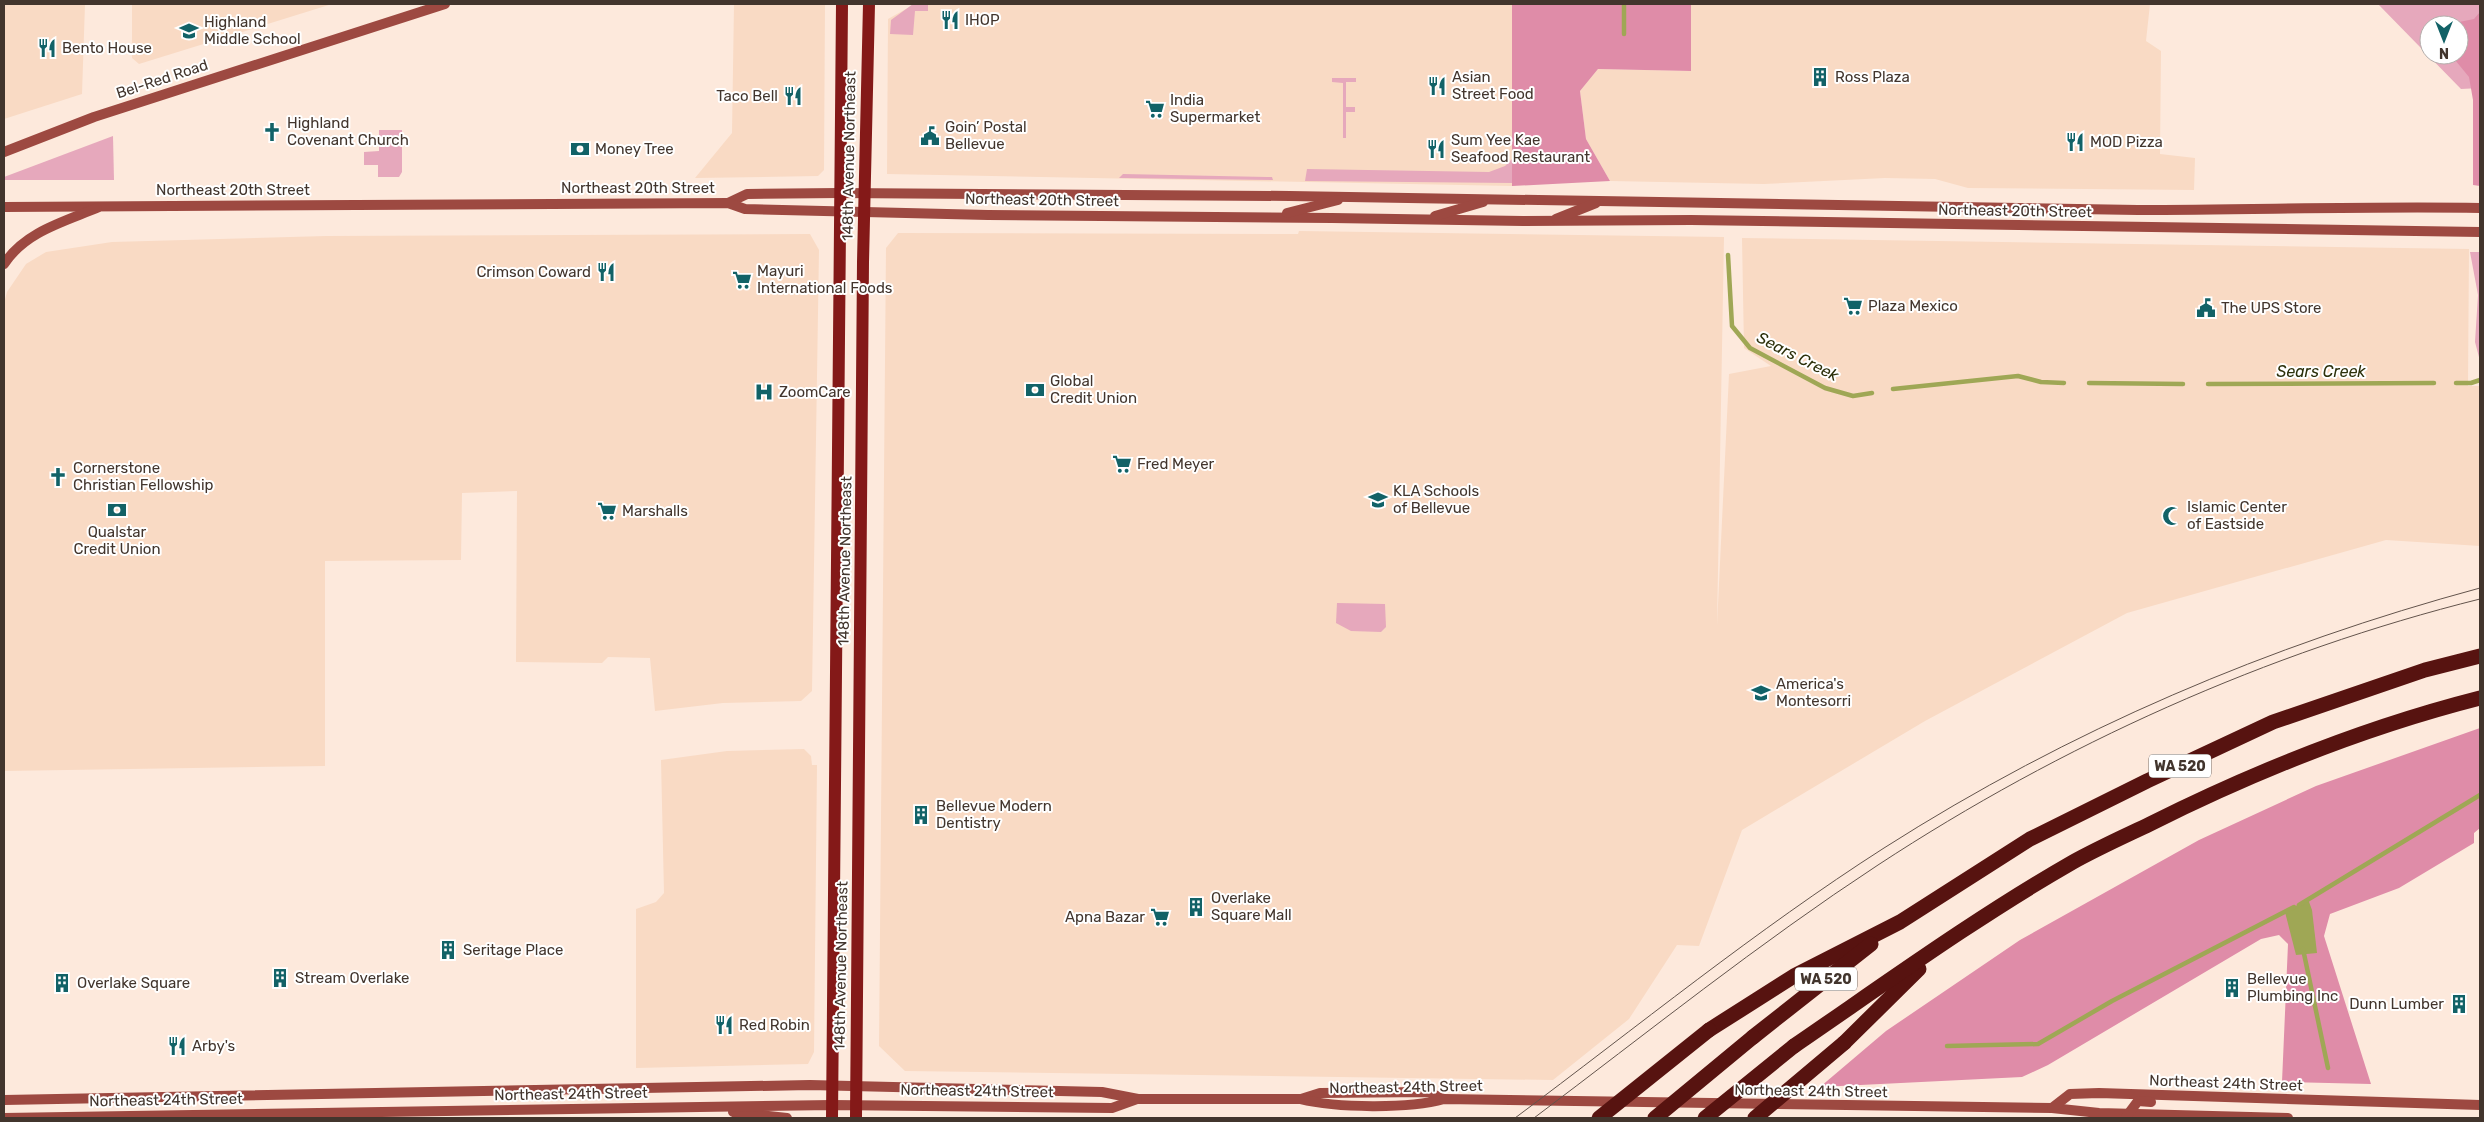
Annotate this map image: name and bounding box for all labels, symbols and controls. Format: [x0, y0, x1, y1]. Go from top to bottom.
restaurant icon: IHOP [939, 9, 961, 31]
place label: IHOP [965, 11, 1000, 29]
place label: Highland Middle School [204, 13, 301, 48]
north arrow [2419, 15, 2469, 65]
school or university icon: Highland Middle School [178, 20, 200, 42]
restaurant icon: Bento House [36, 37, 58, 59]
place label: Bento House [62, 39, 152, 57]
text: N [2439, 44, 2449, 61]
street label: Bel-Red Road [114, 56, 210, 102]
building icon: Ross Plaza [1809, 66, 1831, 88]
place label: Asian Street Food [1452, 68, 1534, 103]
place label: Ross Plaza [1835, 68, 1910, 86]
street label: 148th Avenue Northeast [839, 71, 859, 241]
restaurant icon: Asian Street Food [1426, 75, 1448, 97]
restaurant icon: Taco Bell [782, 85, 804, 107]
place label: Taco Bell [716, 87, 778, 105]
place label: India Supermarket [1170, 91, 1260, 126]
supermarket icon: India Supermarket [1144, 98, 1166, 120]
place label: Highland Covenant Church [287, 114, 409, 149]
place label: Goin’ Postal Bellevue [945, 118, 1027, 153]
church icon: Highland Covenant Church [261, 121, 283, 143]
public building icon: Goin’ Postal Bellevue [919, 125, 941, 147]
place label: Sum Yee Kae Seafood Restaurant [1451, 131, 1590, 166]
restaurant icon: MOD Pizza [2064, 131, 2086, 153]
place label: MOD Pizza [2090, 133, 2163, 151]
bank icon: Money Tree [569, 138, 591, 160]
restaurant icon: Sum Yee Kae Seafood Restaurant [1425, 138, 1447, 160]
place label: Money Tree [595, 140, 674, 158]
street label: Northeast 20th Street [561, 179, 715, 197]
street label: Northeast 20th Street [156, 181, 310, 199]
street label: Northeast 20th Street [965, 190, 1119, 210]
street label: Northeast 20th Street [1938, 201, 2092, 221]
restaurant icon: Crimson Coward [595, 261, 617, 283]
place label: Mayuri International Foods [757, 262, 893, 297]
place label: Crimson Coward [476, 263, 591, 281]
supermarket icon: Mayuri International Foods [731, 269, 753, 291]
supermarket icon: Plaza Mexico [1842, 295, 1864, 317]
place label: Plaza Mexico [1868, 297, 1958, 315]
public building icon: The UPS Store [2195, 297, 2217, 319]
place label: The UPS Store [2221, 299, 2322, 317]
water label: Sears Creek [1754, 328, 1843, 386]
water label: Sears Creek [2276, 362, 2366, 381]
place label: Global Credit Union [1050, 372, 1137, 407]
bank icon: Global Credit Union [1024, 379, 1046, 401]
hospital icon: ZoomCare [753, 381, 775, 403]
place label: ZoomCare [779, 383, 851, 401]
supermarket icon: Fred Meyer [1111, 453, 1133, 475]
place label: Fred Meyer [1137, 455, 1215, 473]
place label: Cornerstone Christian Fellowship [73, 459, 214, 494]
church icon: Cornerstone Christian Fellowship [47, 466, 69, 488]
street label: 148th Avenue Northeast [835, 476, 855, 646]
place label: KLA Schools of Bellevue [1393, 482, 1479, 517]
school or university icon: KLA Schools of Bellevue [1367, 489, 1389, 511]
place label: Islamic Center of Eastside [2187, 498, 2287, 533]
bank icon: Qualstar Credit Union [106, 499, 128, 521]
supermarket icon: Marshalls [596, 500, 618, 522]
place label: Marshalls [622, 502, 688, 520]
mosque icon: Islamic Center of Eastside [2161, 505, 2183, 527]
place label: Qualstar Credit Union [74, 523, 160, 558]
place label: America's Montesorri [1776, 675, 1851, 710]
school or university icon: America's Montesorri [1750, 682, 1772, 704]
road number: WA 520 [2149, 754, 2211, 778]
place label: Bellevue Modern Dentistry [936, 797, 1052, 832]
building icon: Bellevue Modern Dentistry [910, 804, 932, 826]
street label: 148th Avenue Northeast [831, 881, 851, 1051]
place label: Overlake Square Mall [1211, 889, 1292, 924]
building icon: Overlake Square Mall [1185, 896, 1207, 918]
supermarket icon: Apna Bazar [1149, 906, 1171, 928]
place label: Apna Bazar [1065, 908, 1145, 926]
building icon: Seritage Place [437, 939, 459, 961]
place label: Seritage Place [463, 941, 563, 959]
building icon: Stream Overlake [269, 967, 291, 989]
road number: WA 520 [1795, 968, 1857, 991]
place label: Stream Overlake [295, 969, 409, 987]
place label: Bellevue Plumbing Inc [2247, 970, 2338, 1005]
building icon: Overlake Square [51, 972, 73, 994]
place label: Overlake Square [77, 974, 190, 992]
building icon: Bellevue Plumbing Inc [2221, 977, 2243, 999]
building icon: Dunn Lumber [2448, 993, 2470, 1015]
place label: Dunn Lumber [2349, 995, 2444, 1013]
restaurant icon: Red Robin [713, 1014, 735, 1036]
place label: Red Robin [739, 1016, 810, 1034]
restaurant icon: Arby's [166, 1035, 188, 1057]
place label: Arby's [192, 1037, 236, 1055]
street label: Northeast 24th Street [2149, 1071, 2303, 1095]
street label: Northeast 24th Street [1329, 1077, 1483, 1097]
street label: Northeast 24th Street [900, 1081, 1054, 1101]
street label: Northeast 24th Street [1734, 1081, 1888, 1101]
street label: Northeast 24th Street [494, 1084, 648, 1104]
street label: Northeast 24th Street [89, 1090, 243, 1110]

